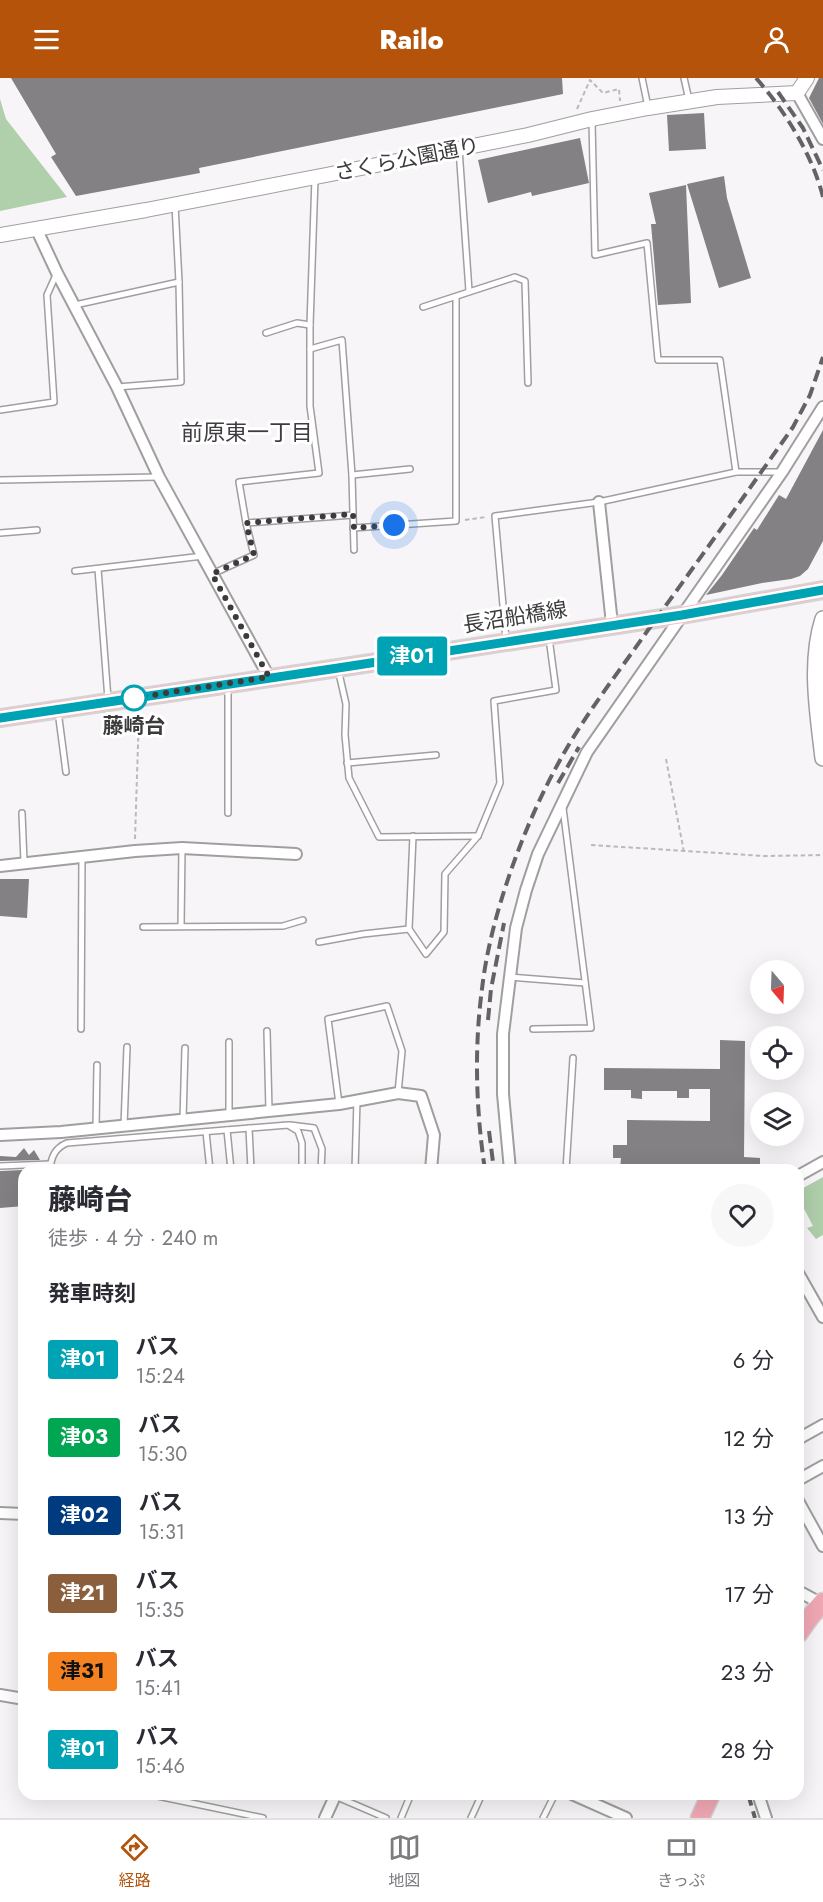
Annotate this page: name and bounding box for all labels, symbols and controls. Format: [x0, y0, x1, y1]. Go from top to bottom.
text: Railo [379, 20, 444, 59]
icon: menu [30, 23, 63, 56]
icon: person [760, 23, 793, 56]
street label: さくら公園通り [332, 130, 482, 188]
district label: 前原東一丁目 [181, 416, 313, 448]
your location [379, 510, 409, 540]
street label: 長沼船橋線 [461, 594, 569, 640]
line badge: 津01 [378, 636, 446, 676]
text: 津01 [389, 641, 435, 671]
marker: 藤崎台 [121, 685, 147, 711]
place label: 藤崎台 [103, 711, 166, 741]
north arrow [750, 960, 804, 1014]
map controls [750, 960, 804, 1146]
button: locate [750, 1026, 804, 1080]
button: layers [750, 1092, 804, 1146]
text: 藤崎台 [48, 1179, 132, 1220]
button: heart [711, 1184, 774, 1247]
text: 徒歩 · 4 分 · 240 m [48, 1224, 218, 1253]
text: 発車時刻 [48, 1277, 136, 1309]
text: バス [136, 1330, 180, 1362]
text: 津01 [60, 1344, 106, 1374]
text: 6 分 [733, 1344, 774, 1376]
text: 15:24 [136, 1362, 185, 1391]
text: バス [138, 1408, 182, 1440]
text: 津03 [60, 1422, 108, 1452]
text: 12 分 [723, 1422, 774, 1454]
text: 15:30 [138, 1440, 187, 1469]
text: バス [139, 1486, 183, 1518]
text: 津02 [60, 1500, 109, 1530]
text: 13 分 [723, 1500, 774, 1532]
text: 15:31 [139, 1518, 185, 1547]
text: バス [135, 1564, 179, 1596]
text: 津21 [60, 1578, 105, 1608]
text: 17 分 [724, 1578, 774, 1610]
text: 15:35 [135, 1596, 184, 1625]
text: バス [135, 1642, 179, 1674]
text: 津31 [60, 1656, 105, 1686]
text: 23 分 [721, 1656, 774, 1688]
text: 15:41 [135, 1674, 182, 1703]
text: バス [136, 1720, 180, 1752]
text: 津01 [60, 1734, 106, 1764]
text: 28 分 [721, 1734, 774, 1766]
text: 15:46 [136, 1752, 185, 1781]
tab: 経路 [118, 1831, 151, 1892]
tab: 地図 [388, 1831, 421, 1892]
tab: きっぷ [657, 1831, 705, 1892]

